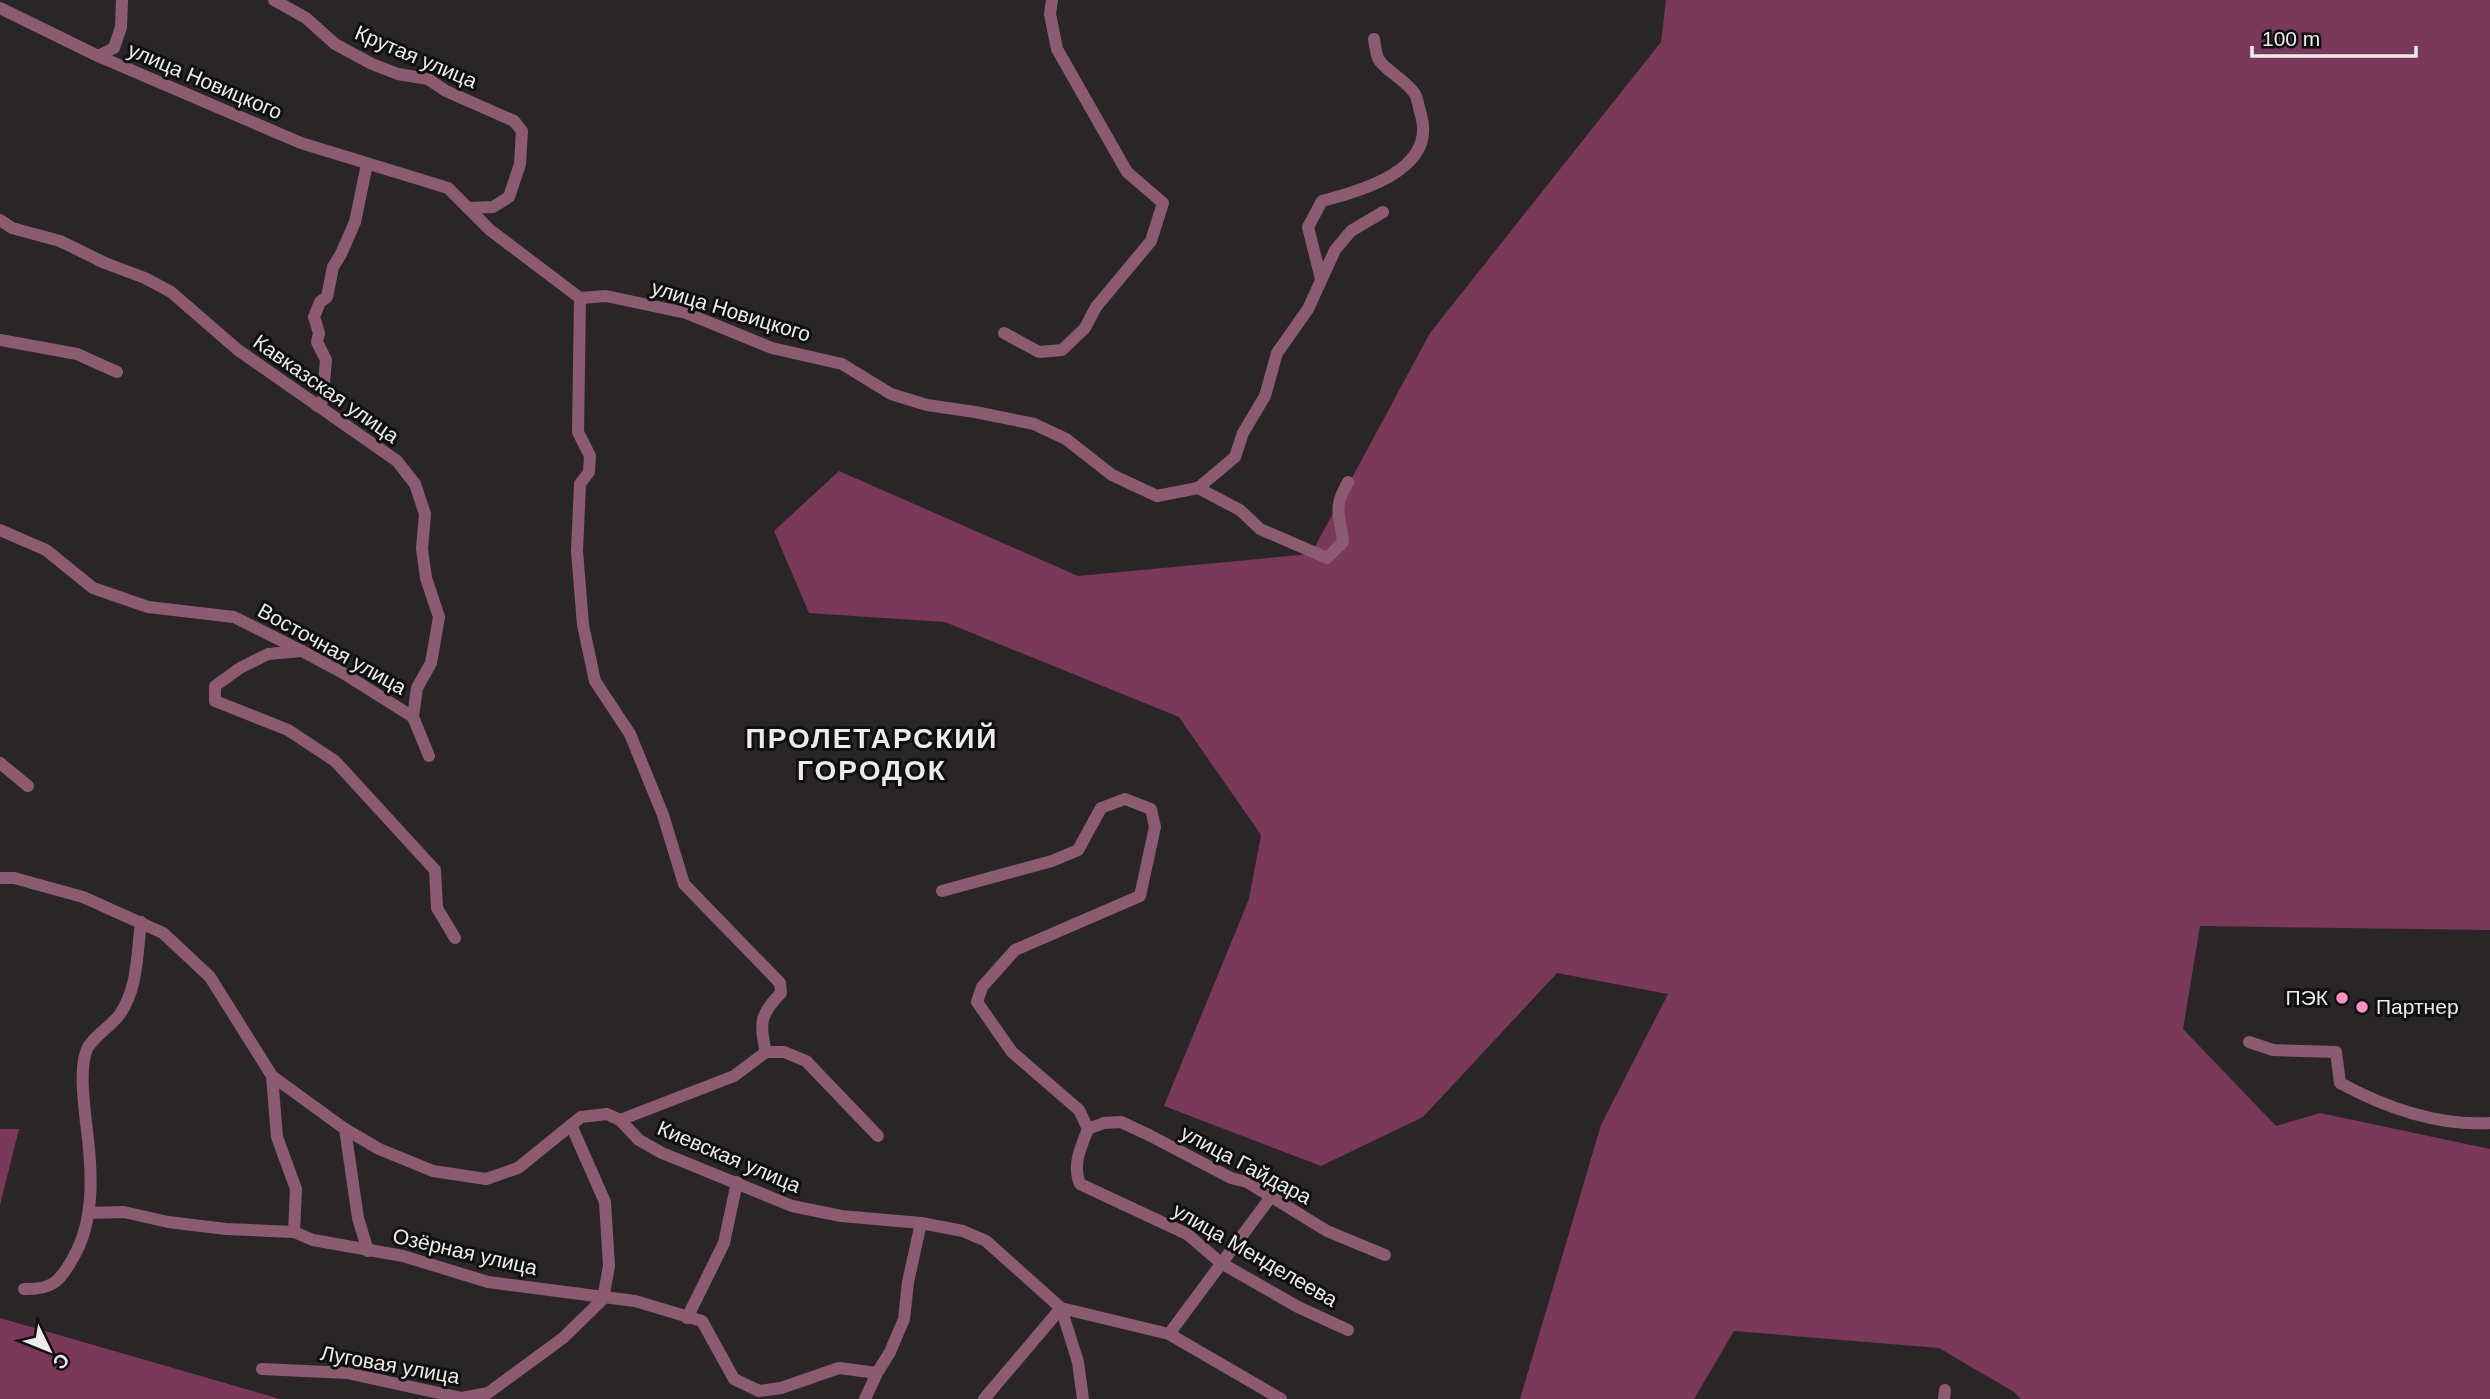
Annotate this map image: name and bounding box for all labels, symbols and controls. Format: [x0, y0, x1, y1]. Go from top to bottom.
scale bar [2252, 14, 2416, 58]
street label: Крутая улица [352, 21, 481, 93]
text: 100 m [2262, 27, 2320, 50]
street label: улица Новицкого [125, 38, 286, 123]
street label: улица Новицкого [649, 275, 814, 346]
street label: Кавказская улица [249, 330, 404, 448]
street label: Восточная улица [254, 598, 411, 699]
district label: ПРОЛЕТАРСКИЙ ГОРОДОК [746, 722, 998, 786]
place label: ПЭК [2286, 986, 2329, 1009]
marker: ПЭК [2334, 990, 2350, 1006]
place label: Партнер [2376, 995, 2459, 1018]
marker: Партнер [2354, 999, 2370, 1015]
street label: Киевская улица [654, 1116, 805, 1197]
street label: улица Гайдара [1177, 1120, 1316, 1209]
street label: улица Менделеева [1169, 1198, 1342, 1311]
street label: Озёрная улица [391, 1224, 540, 1279]
north arrow [14, 1315, 84, 1385]
street label: Луговая улица [319, 1341, 462, 1388]
text: С [49, 1349, 73, 1374]

